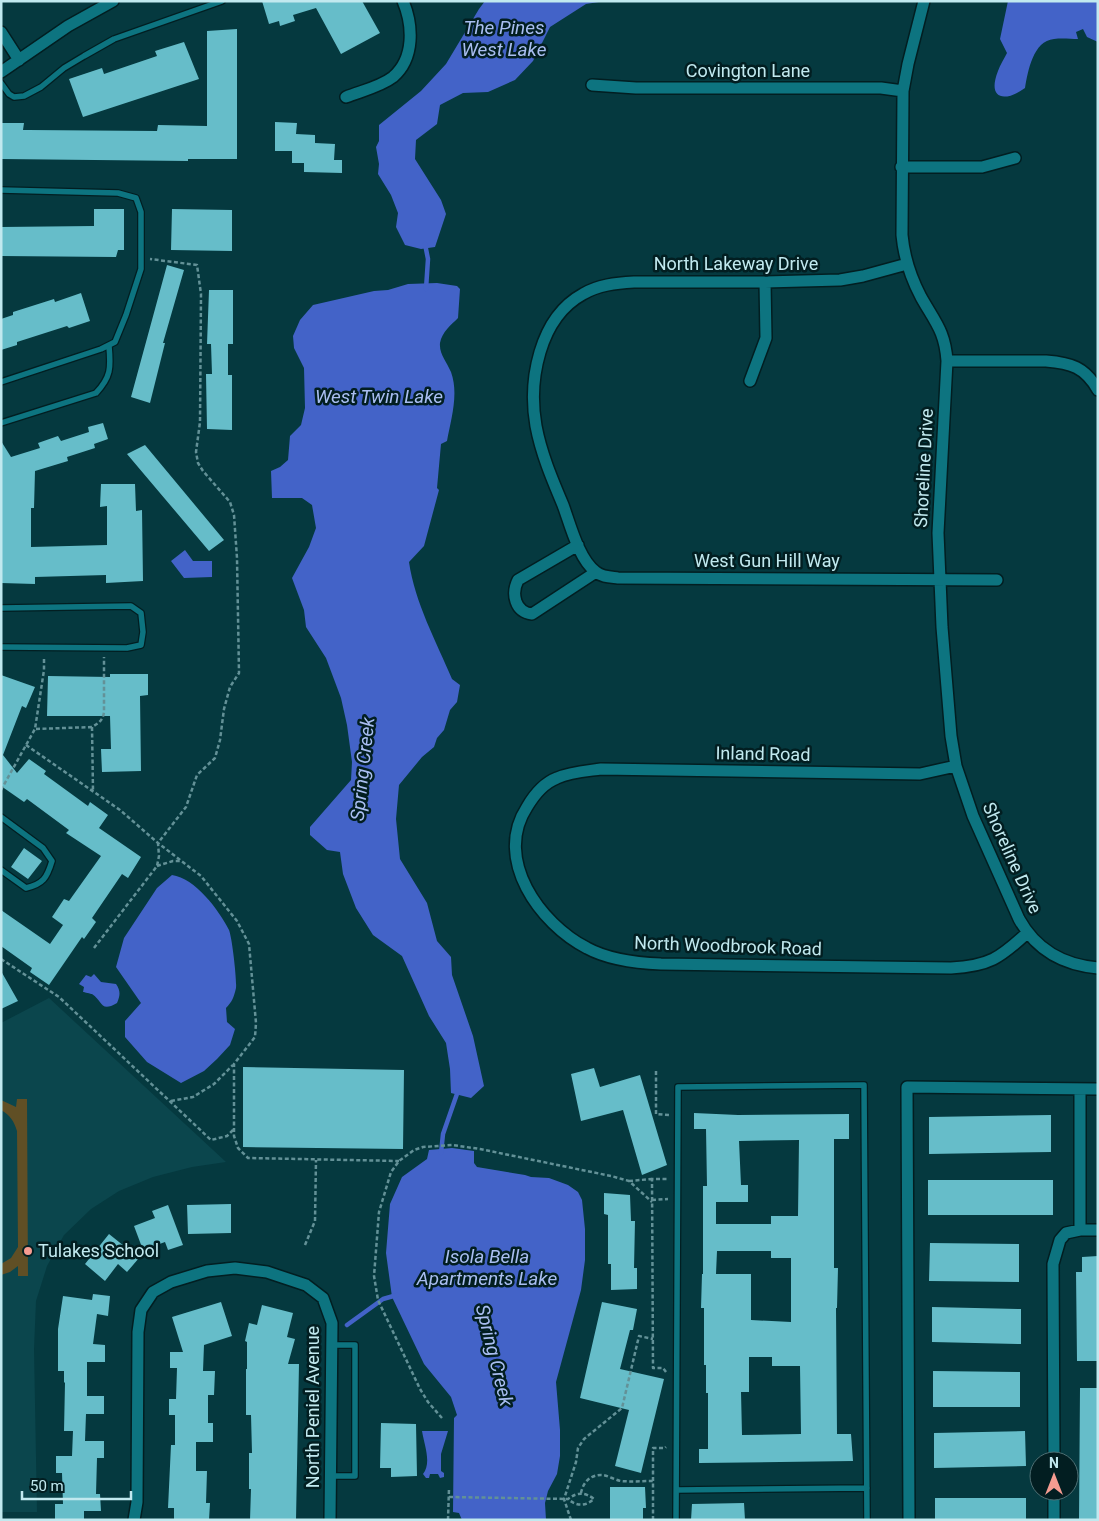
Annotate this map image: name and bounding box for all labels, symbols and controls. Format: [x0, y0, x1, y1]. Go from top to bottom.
water label: The Pines West Lake [462, 16, 547, 61]
street label: Covington Lane [686, 60, 810, 81]
street label: North Lakeway Drive [654, 253, 818, 274]
water label: West Twin Lake [315, 385, 443, 408]
street label: Shoreline Drive [910, 408, 937, 528]
street label: West Gun Hill Way [694, 550, 840, 571]
water label: Spring Creek [346, 715, 379, 822]
street label: Inland Road [715, 742, 811, 765]
street label: Shoreline Drive [979, 799, 1046, 917]
street label: North Woodbrook Road [634, 932, 822, 959]
place label: Tulakes School [38, 1240, 159, 1261]
marker: Tulakes School [22, 1245, 34, 1257]
water label: Isola Bella Apartments Lake [416, 1245, 557, 1290]
water label: Spring Creek [471, 1302, 518, 1409]
street label: North Peniel Avenue [302, 1326, 323, 1488]
north arrow [1029, 1451, 1079, 1501]
text: N [1049, 1455, 1059, 1471]
scale bar [22, 1468, 131, 1500]
text: 50 m [30, 1477, 64, 1495]

